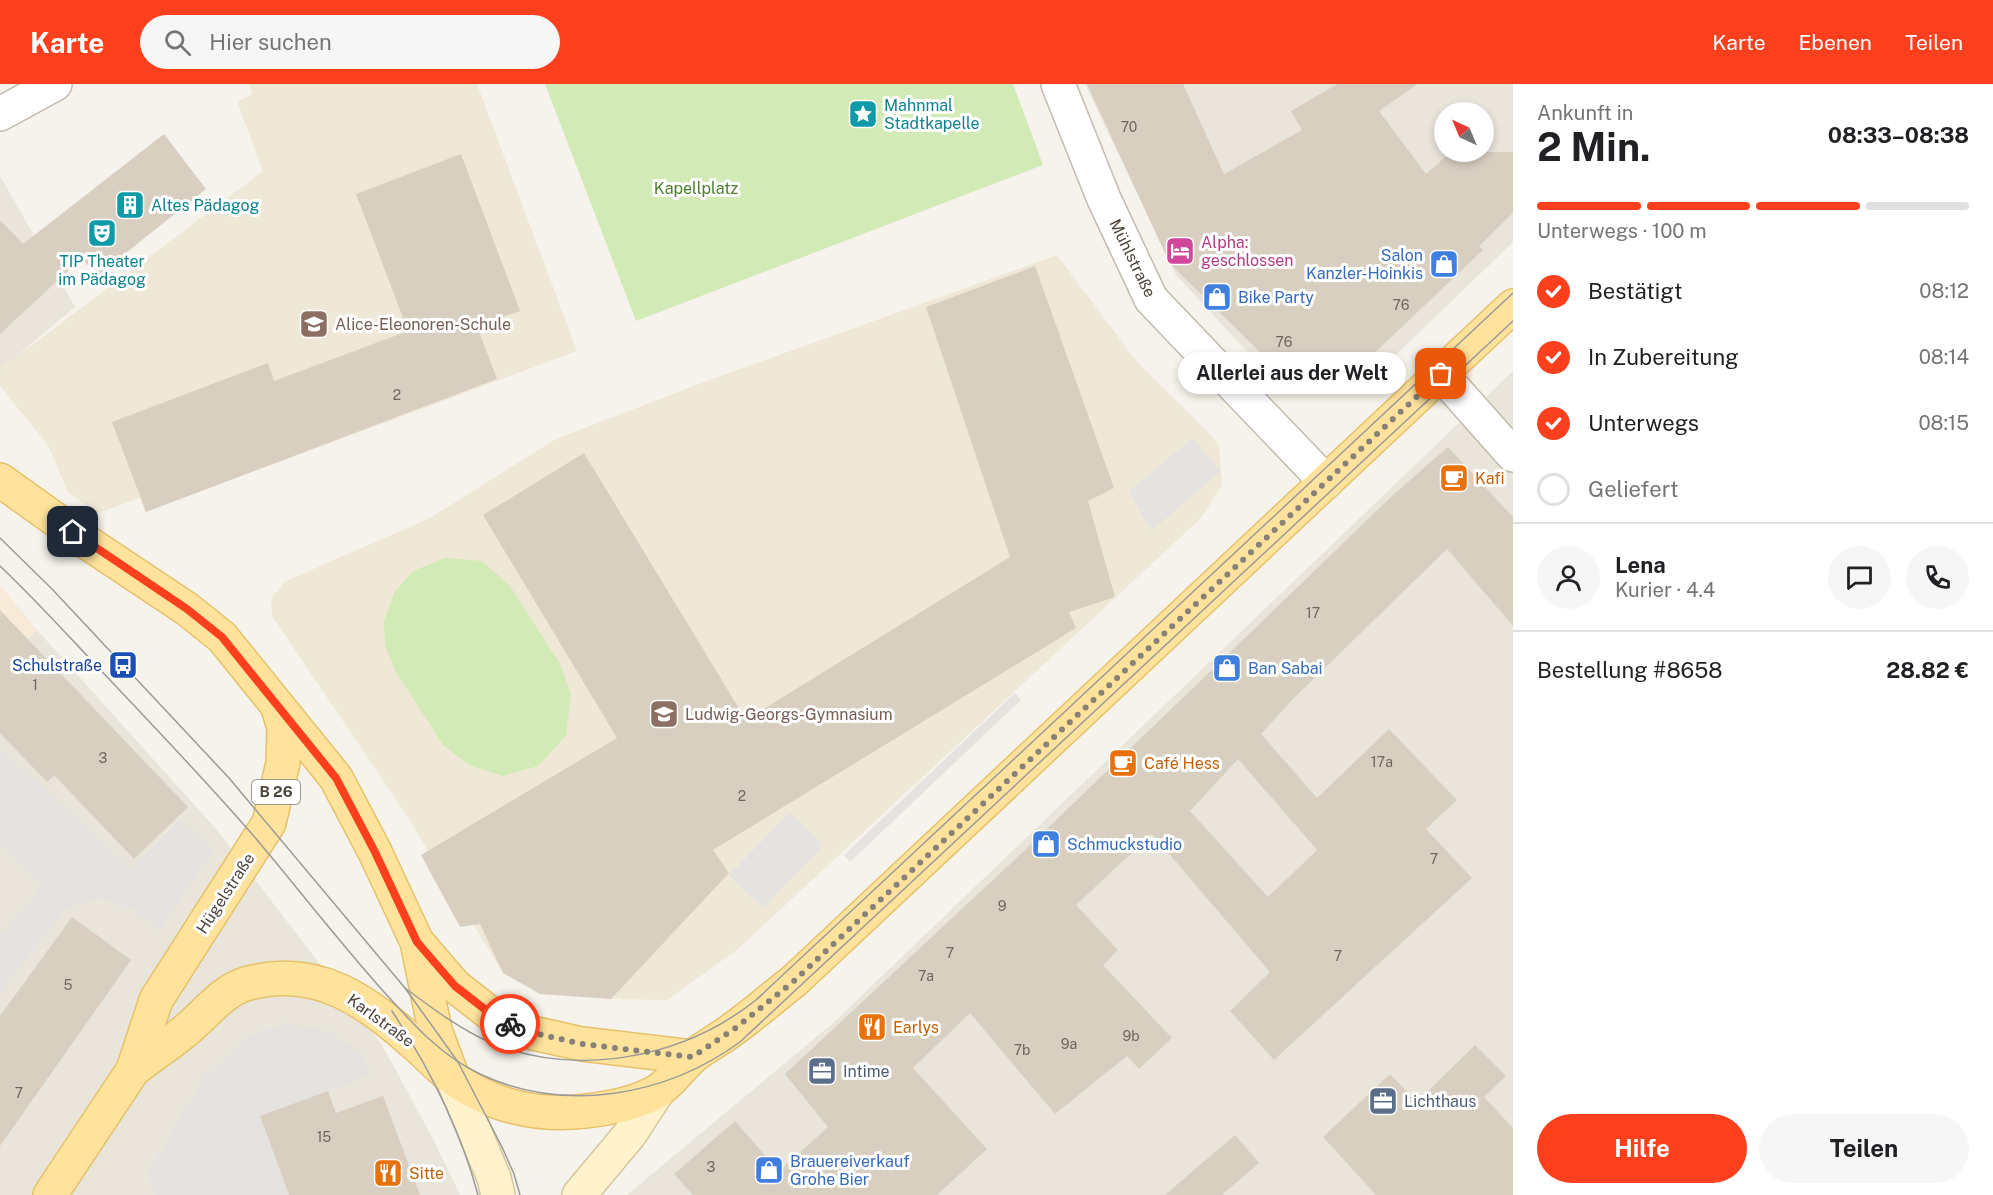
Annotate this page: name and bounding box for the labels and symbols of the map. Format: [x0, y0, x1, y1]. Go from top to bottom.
place label: Mahnmal Stadtkapelle [884, 96, 980, 133]
place icon: Mahnmal Stadtkapelle [847, 98, 879, 130]
north arrow [1434, 102, 1494, 162]
house number: 70 [1121, 119, 1137, 135]
park label: Kapellplatz [654, 179, 738, 198]
building icon: Altes Pädagog [114, 189, 146, 221]
place label: Altes Pädagog [151, 196, 260, 215]
street label: Mühlstraße [1105, 216, 1160, 301]
theatre icon: TIP Theater im Pädagog [86, 217, 118, 249]
place label: Alpha: geschlossen [1201, 233, 1294, 270]
hotel icon: Alpha: geschlossen [1164, 235, 1196, 267]
place label: Salon Kanzler-Hoinkis [1306, 246, 1423, 283]
shop icon: Salon Kanzler-Hoinkis [1428, 248, 1460, 280]
place label: TIP Theater im Pädagog [58, 252, 146, 289]
shop icon: Bike Party [1201, 281, 1233, 313]
place label: Bike Party [1238, 288, 1314, 307]
house number: 76 [1393, 297, 1410, 313]
school or university icon: Alice-Eleonoren-Schule [298, 308, 330, 340]
place label: Alice-Eleonoren-Schule [335, 315, 511, 334]
house number: 76 [1276, 334, 1293, 350]
pin [1415, 348, 1466, 399]
callout: Allerlei aus der Welt [1177, 353, 1405, 395]
house number: 2 [393, 387, 401, 403]
cafe icon: Kafi [1438, 462, 1470, 494]
place label: Kafi [1475, 469, 1505, 488]
pin [47, 506, 98, 557]
house number: 17 [1306, 605, 1320, 621]
bus stop icon: Schulstraße [107, 649, 139, 681]
shop icon: Ban Sabai [1211, 652, 1243, 684]
place label: Schulstraße [12, 656, 102, 675]
place label: Ban Sabai [1248, 659, 1322, 678]
house number: 1 [32, 677, 38, 693]
school or university icon: Ludwig-Georgs-Gymnasium [648, 698, 680, 730]
place label: Ludwig-Georgs-Gymnasium [685, 705, 893, 724]
cafe icon: Café Hess [1107, 747, 1139, 779]
house number: 3 [99, 750, 108, 766]
place label: Café Hess [1144, 754, 1220, 773]
house number: 17a [1371, 754, 1393, 770]
road number: B 26 [252, 780, 300, 804]
house number: 2 [738, 788, 746, 804]
shop icon: Schmuckstudio [1030, 828, 1062, 860]
place label: Schmuckstudio [1067, 835, 1182, 854]
street label: Hügelstraße [192, 849, 259, 937]
house number: 7 [1430, 851, 1438, 867]
house number: 9 [998, 898, 1007, 914]
house number: 7 [946, 945, 954, 961]
house number: 7 [1334, 948, 1342, 964]
house number: 7a [918, 968, 934, 984]
house number: 5 [64, 977, 73, 993]
street label: Karlstraße [344, 990, 418, 1051]
courier [480, 994, 540, 1054]
restaurant icon: Earlys [856, 1011, 888, 1043]
place label: Earlys [893, 1018, 939, 1037]
house number: 9b [1122, 1028, 1140, 1044]
house number: 9a [1061, 1036, 1077, 1052]
house number: 7b [1014, 1042, 1030, 1058]
office icon: Intime [806, 1055, 838, 1087]
place label: Intime [843, 1062, 890, 1081]
house number: 7 [15, 1085, 23, 1101]
office icon: Lichthaus [1367, 1085, 1399, 1117]
place label: Lichthaus [1404, 1092, 1476, 1111]
house number: 15 [317, 1129, 331, 1145]
place label: Brauereiverkauf Grohe Bier [790, 1152, 910, 1189]
shop icon: Brauereiverkauf Grohe Bier [753, 1154, 785, 1186]
restaurant icon: Sitte [372, 1157, 404, 1189]
house number: 3 [707, 1159, 716, 1175]
place label: Sitte [409, 1164, 444, 1183]

